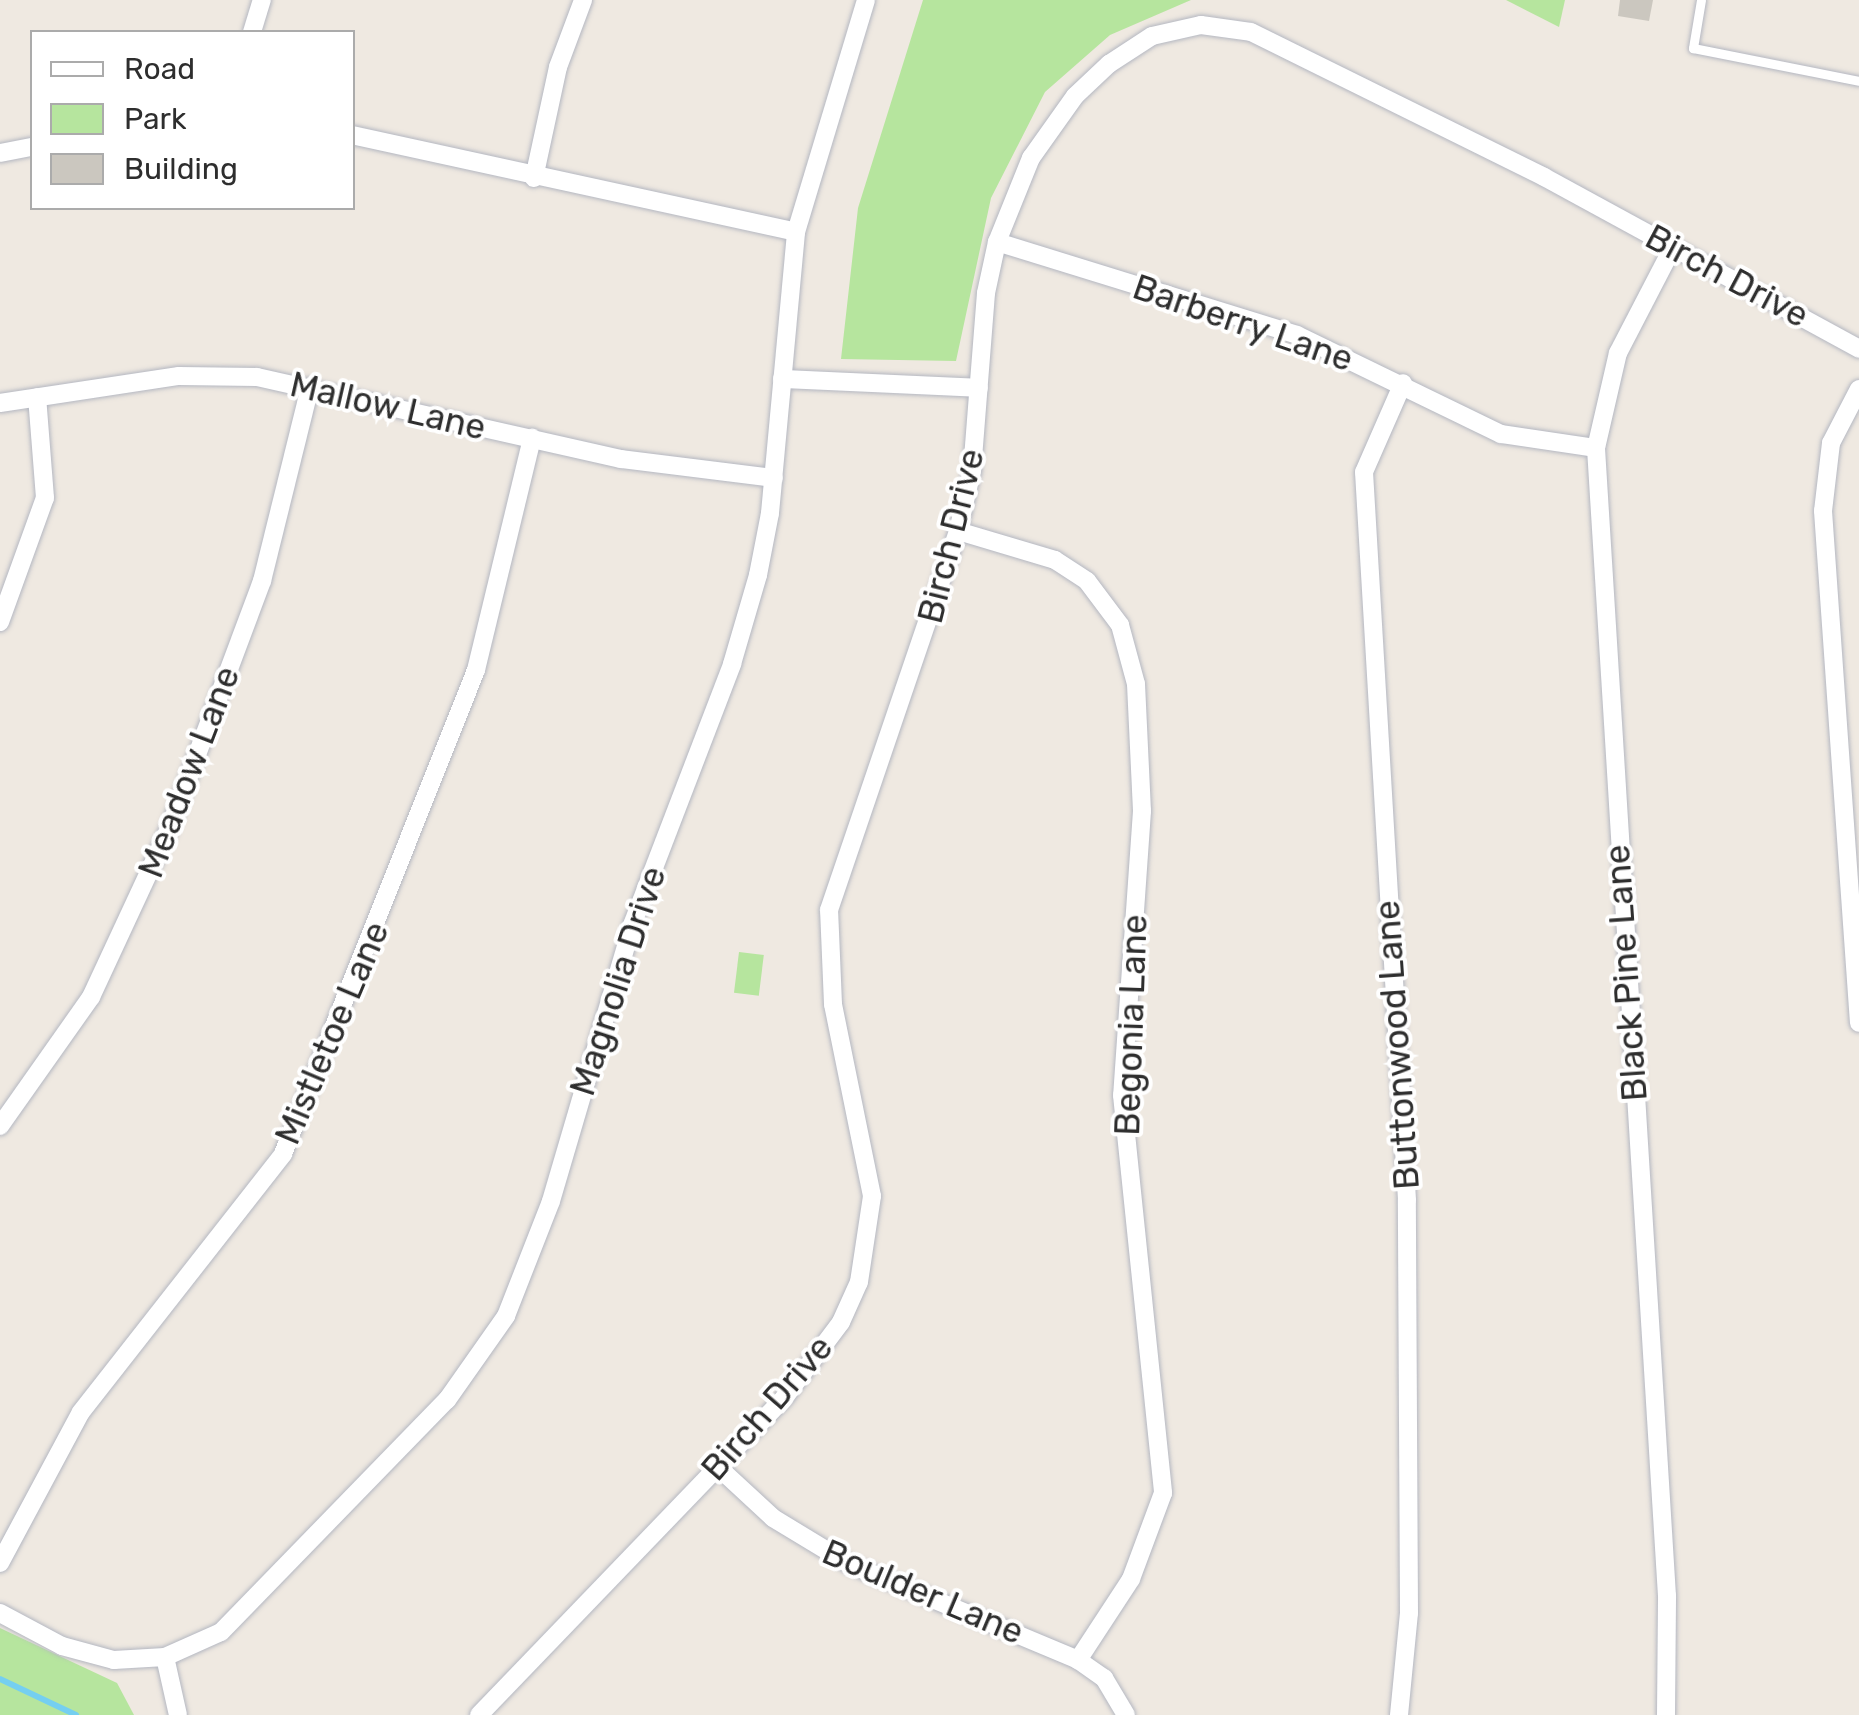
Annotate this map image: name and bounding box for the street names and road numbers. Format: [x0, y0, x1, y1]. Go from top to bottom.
street label: Birch Drive [1638, 216, 1816, 336]
street label: Barberry Lane [1127, 266, 1359, 380]
street label: Mallow Lane [286, 363, 490, 449]
street label: Birch Drive [909, 444, 993, 628]
street label: Meadow Lane [129, 660, 249, 884]
street label: Black Pine Lane [1596, 843, 1656, 1103]
street label: Magnolia Drive [561, 861, 675, 1101]
street label: Buttonwood Lane [1366, 899, 1428, 1191]
street label: Begonia Lane [1106, 914, 1156, 1136]
street label: Mistletoe Lane [266, 915, 398, 1151]
street label: Birch Drive [693, 1327, 841, 1489]
street label: Boulder Lane [816, 1531, 1030, 1653]

